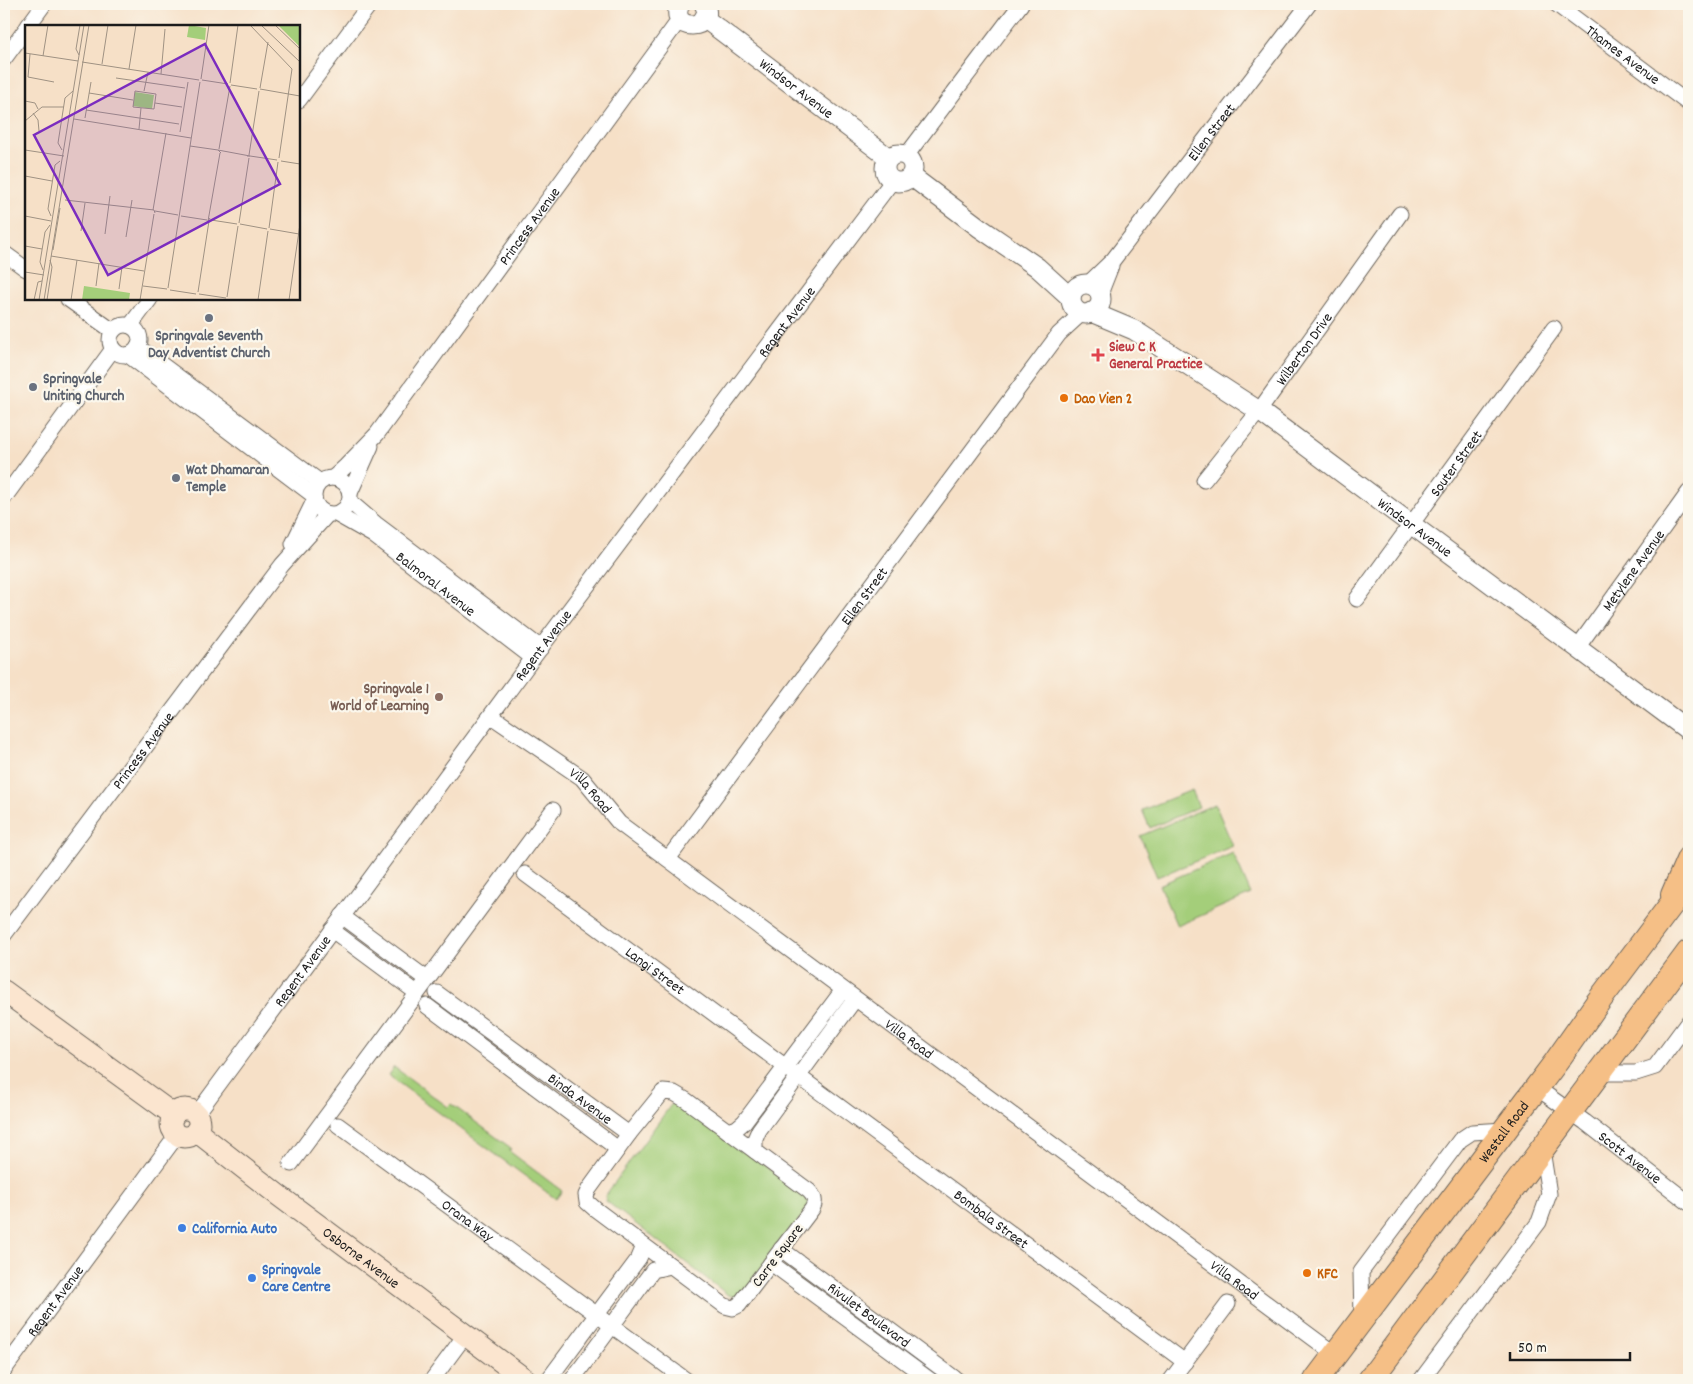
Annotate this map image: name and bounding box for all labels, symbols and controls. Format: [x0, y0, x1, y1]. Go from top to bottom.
street label: Thames Avenue [1580, 21, 1664, 91]
inset map [25, 25, 300, 300]
street label: Windsor Avenue [753, 54, 838, 125]
street label: Ellen Street [1183, 99, 1242, 167]
street label: Princess Avenue [495, 183, 567, 271]
street label: Regent Avenue [754, 282, 822, 363]
street label: Wilberton Drive [1272, 308, 1339, 391]
marker: Springvale Seventh Day Adventist Church [203, 312, 215, 324]
place label: Springvale Seventh Day Adventist Church [148, 326, 270, 365]
place label: Siew C K General Practice [1109, 337, 1203, 376]
marker: Siew C K General Practice [1091, 348, 1105, 362]
place label: Springvale Uniting Church [43, 369, 124, 408]
marker: Springvale Uniting Church [27, 381, 39, 393]
place label: Dao Vien 2 [1074, 389, 1132, 411]
marker: Dao Vien 2 [1058, 392, 1070, 404]
street label: Souter Street [1426, 426, 1489, 502]
place label: Wat Dhamaran Temple [186, 460, 269, 499]
marker: Wat Dhamaran Temple [170, 472, 182, 484]
street label: Windsor Avenue [1372, 493, 1456, 564]
street label: Metylene Avenue [1598, 526, 1672, 616]
street label: Balmoral Avenue [390, 547, 480, 623]
street label: Ellen Street [837, 563, 895, 631]
street label: Regent Avenue [510, 606, 579, 687]
place label: Springvale 1 World of Learning [330, 679, 429, 718]
marker: Springvale 1 World of Learning [433, 691, 445, 703]
street label: Princess Avenue [108, 708, 181, 795]
street label: Villa Road [564, 763, 616, 819]
street label: Regent Avenue [270, 931, 338, 1013]
street label: Langi Street [620, 942, 689, 1002]
street label: Villa Road [879, 1015, 937, 1066]
street label: Binda Avenue [542, 1069, 617, 1131]
street label: Westall Road [1474, 1097, 1536, 1169]
street label: Scott Avenue [1593, 1127, 1666, 1191]
street label: Bombala Street [948, 1185, 1033, 1256]
street label: Orana Way [436, 1195, 498, 1249]
place label: California Auto [192, 1219, 278, 1241]
street label: Carre Square [747, 1219, 810, 1293]
marker: California Auto [176, 1222, 188, 1234]
street label: Osborne Avenue [317, 1223, 404, 1295]
street label: Villa Road [1205, 1256, 1262, 1307]
place label: Springvale Care Centre [262, 1260, 331, 1299]
street label: Regent Avenue [23, 1261, 91, 1342]
place label: KFC [1317, 1264, 1339, 1286]
marker: KFC [1301, 1267, 1313, 1279]
marker: Springvale Care Centre [246, 1272, 258, 1284]
street label: Rivulet Boulevard [822, 1278, 914, 1354]
scale bar [1510, 1329, 1630, 1361]
text: 50 m [1518, 1338, 1547, 1360]

